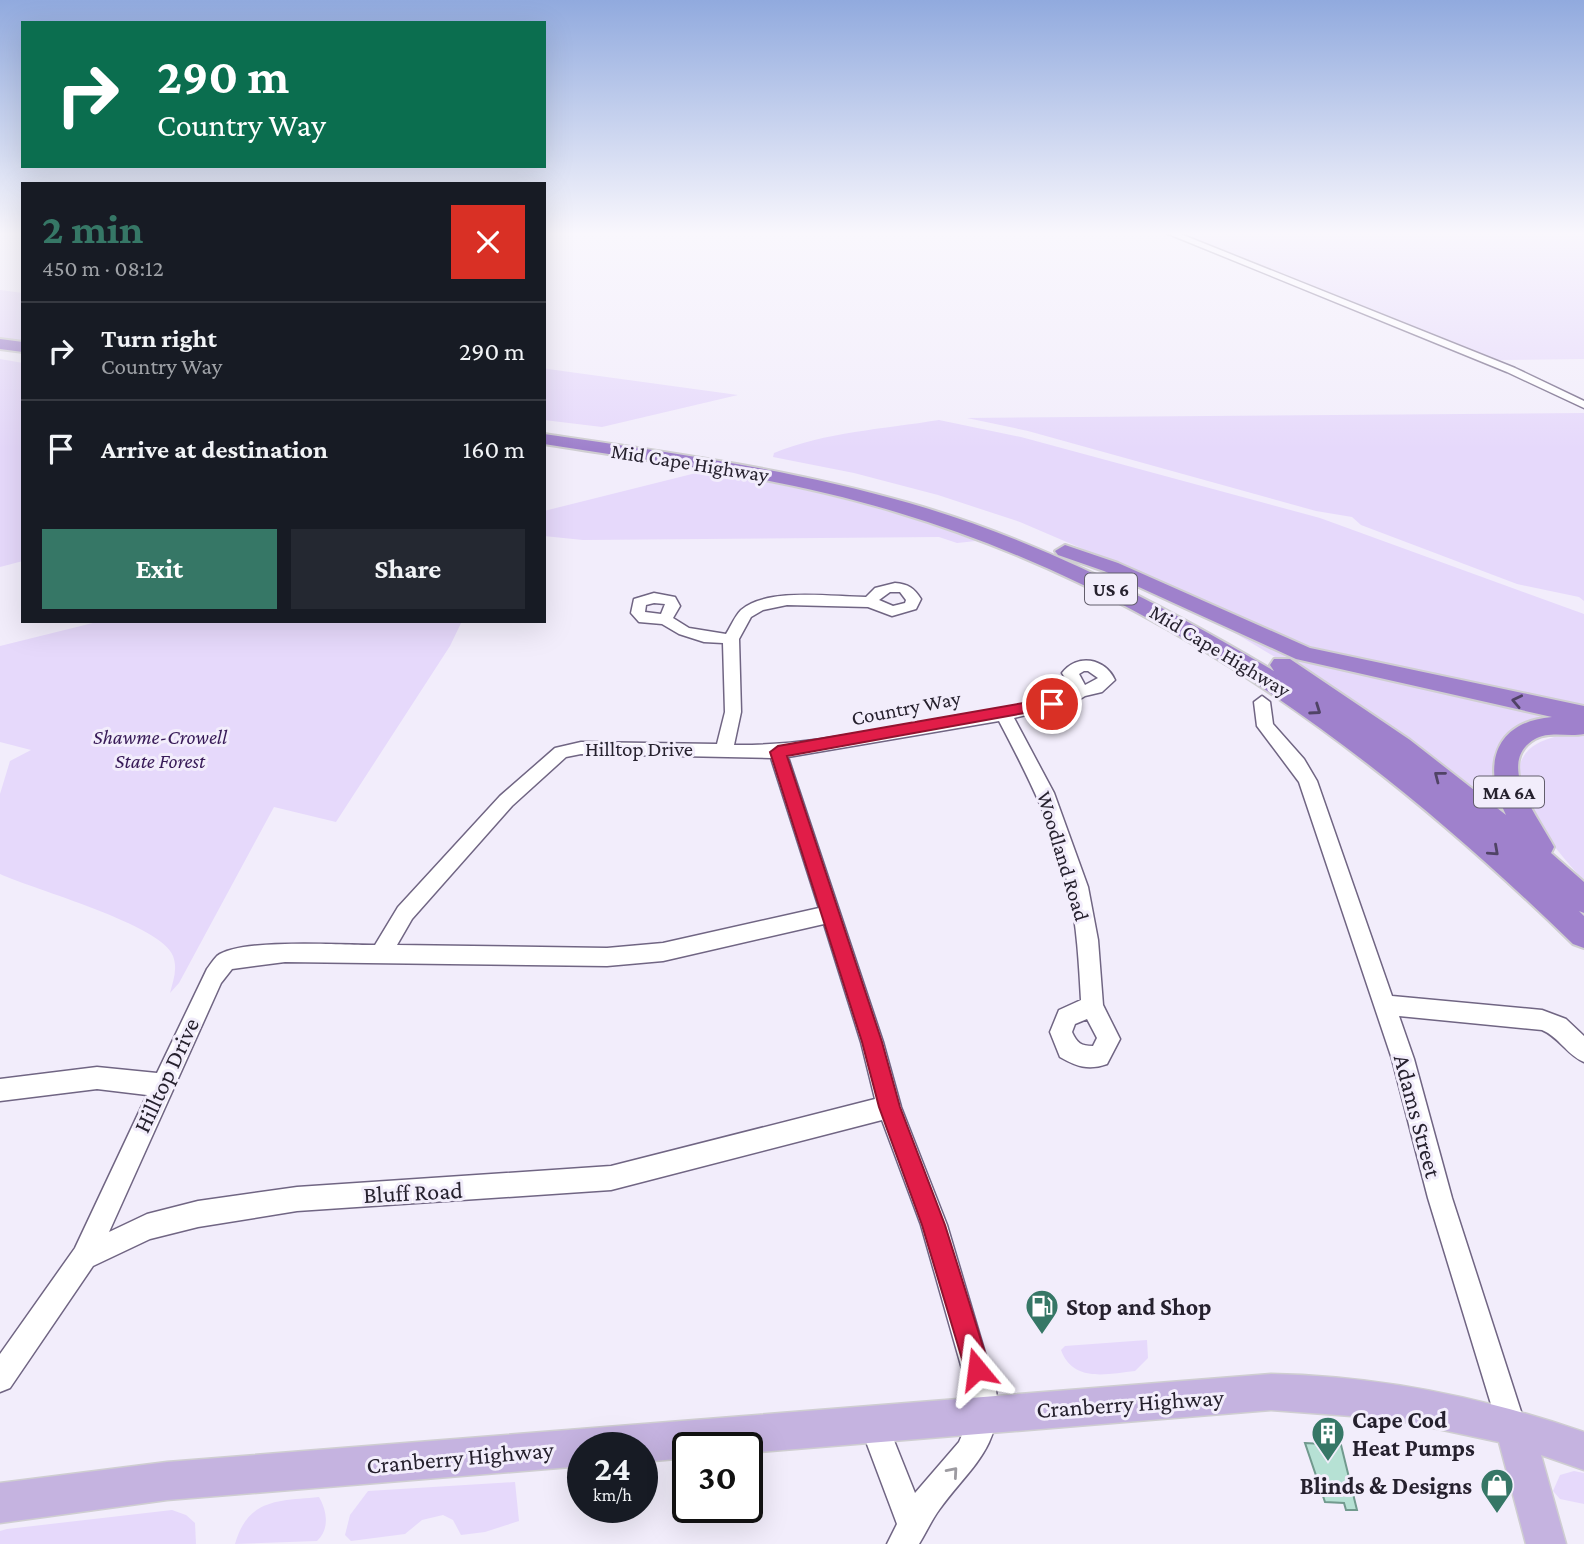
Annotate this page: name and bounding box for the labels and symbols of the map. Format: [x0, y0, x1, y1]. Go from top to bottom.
street label: Mid Cape Highway [609, 439, 771, 487]
road number: US 6 [1085, 574, 1137, 604]
street label: Mid Cape Highway [1146, 600, 1295, 702]
pin [1022, 674, 1082, 734]
street label: Country Way [849, 686, 963, 730]
one-way arrow [1511, 695, 1523, 709]
one-way arrow [1308, 702, 1321, 714]
park label: Shawme-Crowell State Forest [93, 725, 228, 773]
street label: Hilltop Drive [585, 737, 693, 761]
one-way arrow [1435, 772, 1447, 785]
road number: MA 6A [1474, 776, 1544, 807]
street label: Woodland Road [1032, 788, 1094, 924]
one-way arrow [1486, 843, 1499, 855]
street label: Hilltop Drive [128, 1013, 204, 1137]
street label: Adams Street [1389, 1051, 1448, 1182]
street label: Bluff Road [363, 1176, 464, 1208]
fuel station icon: Stop and Shop [1023, 1287, 1061, 1336]
place label: Stop and Shop [1066, 1293, 1211, 1320]
position arrow [940, 1332, 1014, 1406]
street label: Cranberry Highway [1035, 1383, 1226, 1423]
place label: Cape Cod Heat Pumps [1352, 1406, 1475, 1461]
building icon: Cape Cod Heat Pumps [1309, 1414, 1347, 1463]
speed limit sign: 30 [672, 1432, 763, 1523]
street label: Cranberry Highway [365, 1435, 556, 1479]
shop icon: Blinds & Designs [1478, 1466, 1516, 1515]
one-way arrow [945, 1467, 957, 1480]
place label: Blinds & Designs [1300, 1472, 1472, 1499]

